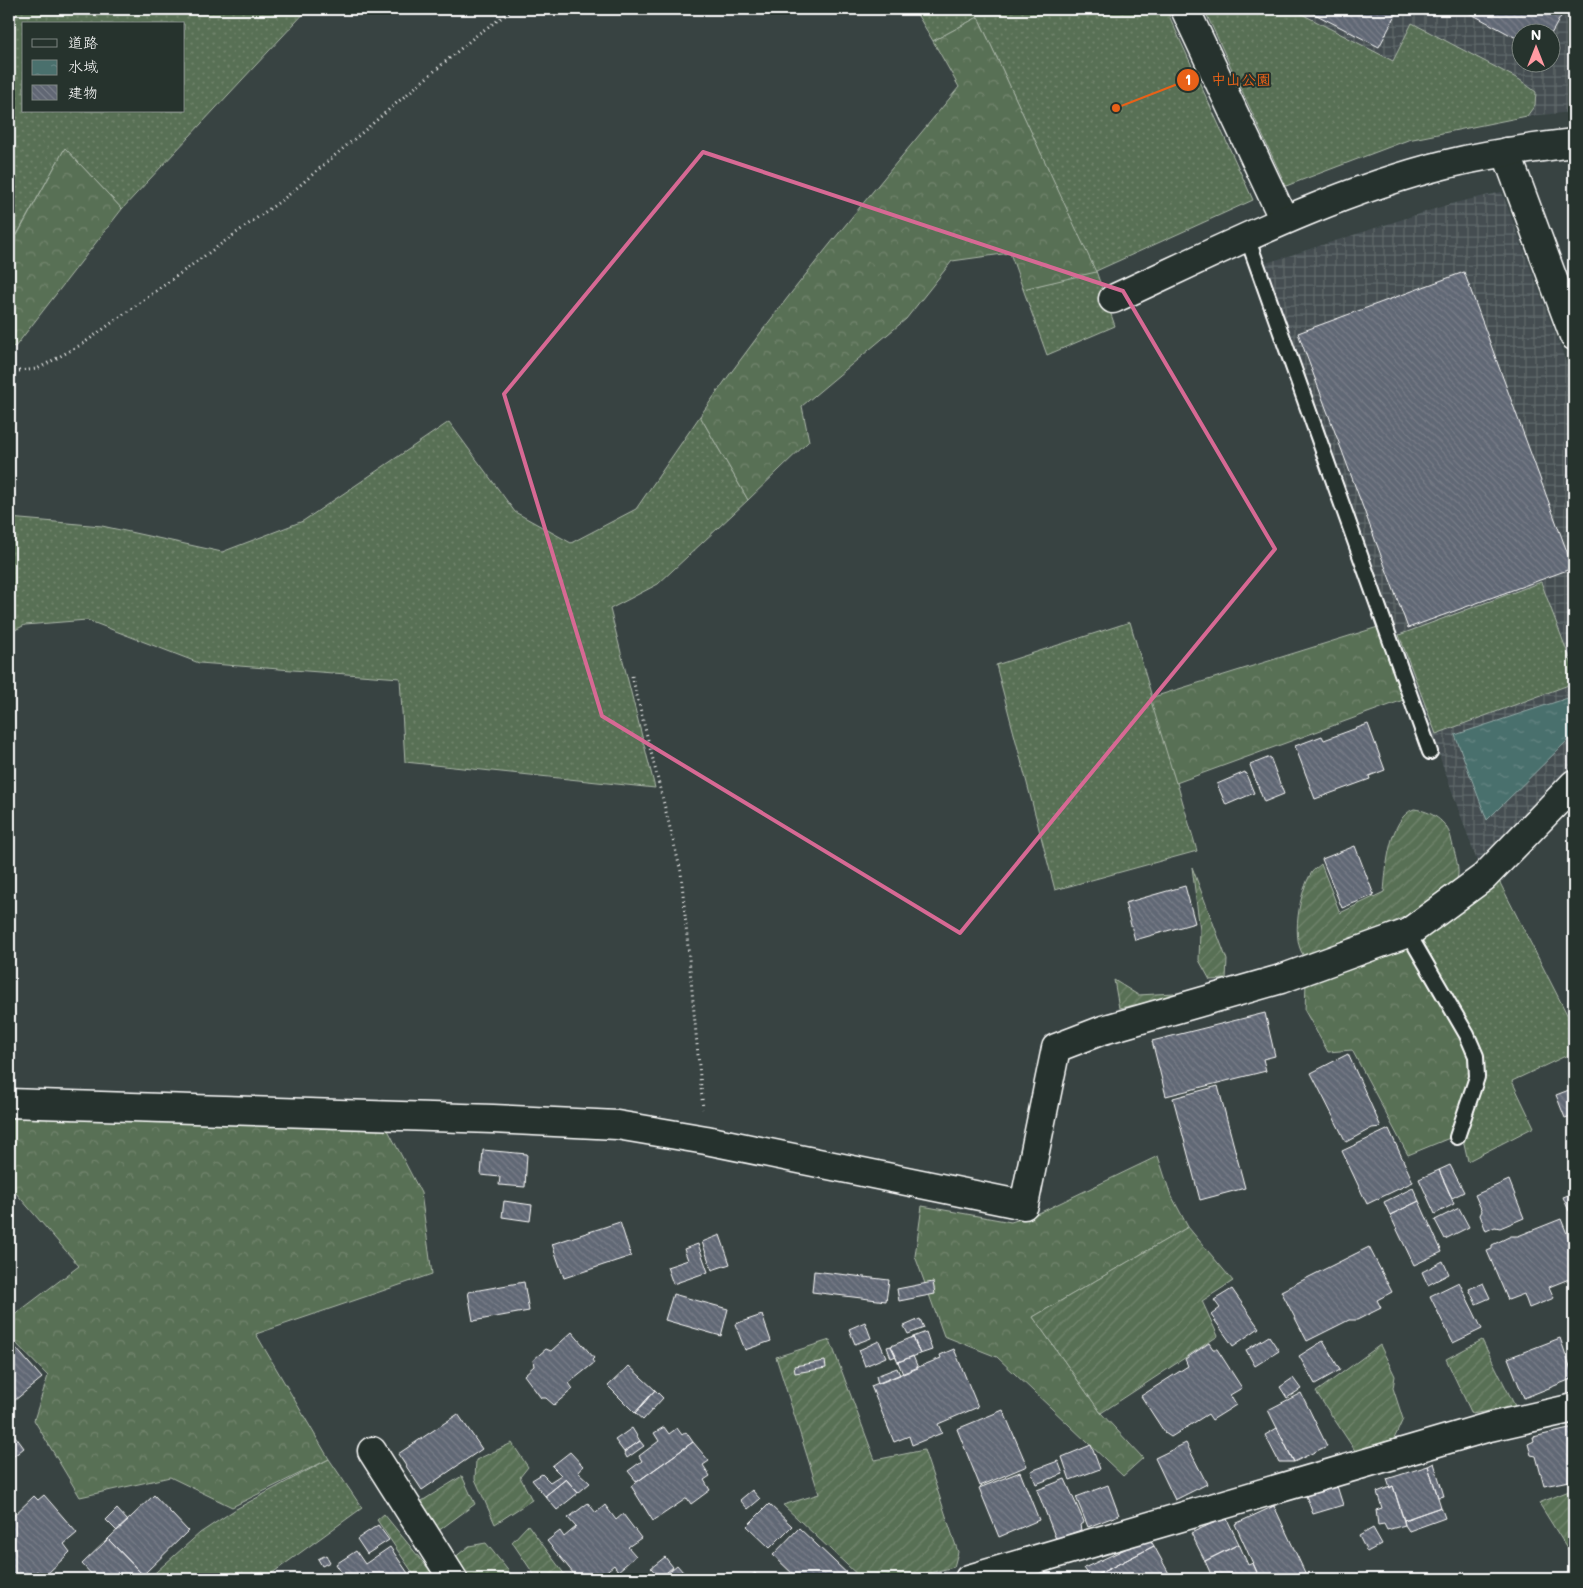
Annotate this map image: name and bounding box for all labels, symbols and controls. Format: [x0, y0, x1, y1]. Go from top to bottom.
legend [22, 22, 185, 112]
north arrow [1510, 22, 1560, 72]
text: N [1531, 25, 1541, 44]
text: 道路 [68, 32, 98, 52]
text: 水域 [68, 56, 98, 76]
callout: 中山公園 [1176, 65, 1281, 95]
text: 1 [1185, 69, 1191, 89]
text: 中山公園 [1211, 69, 1271, 89]
text: 建物 [68, 82, 98, 102]

